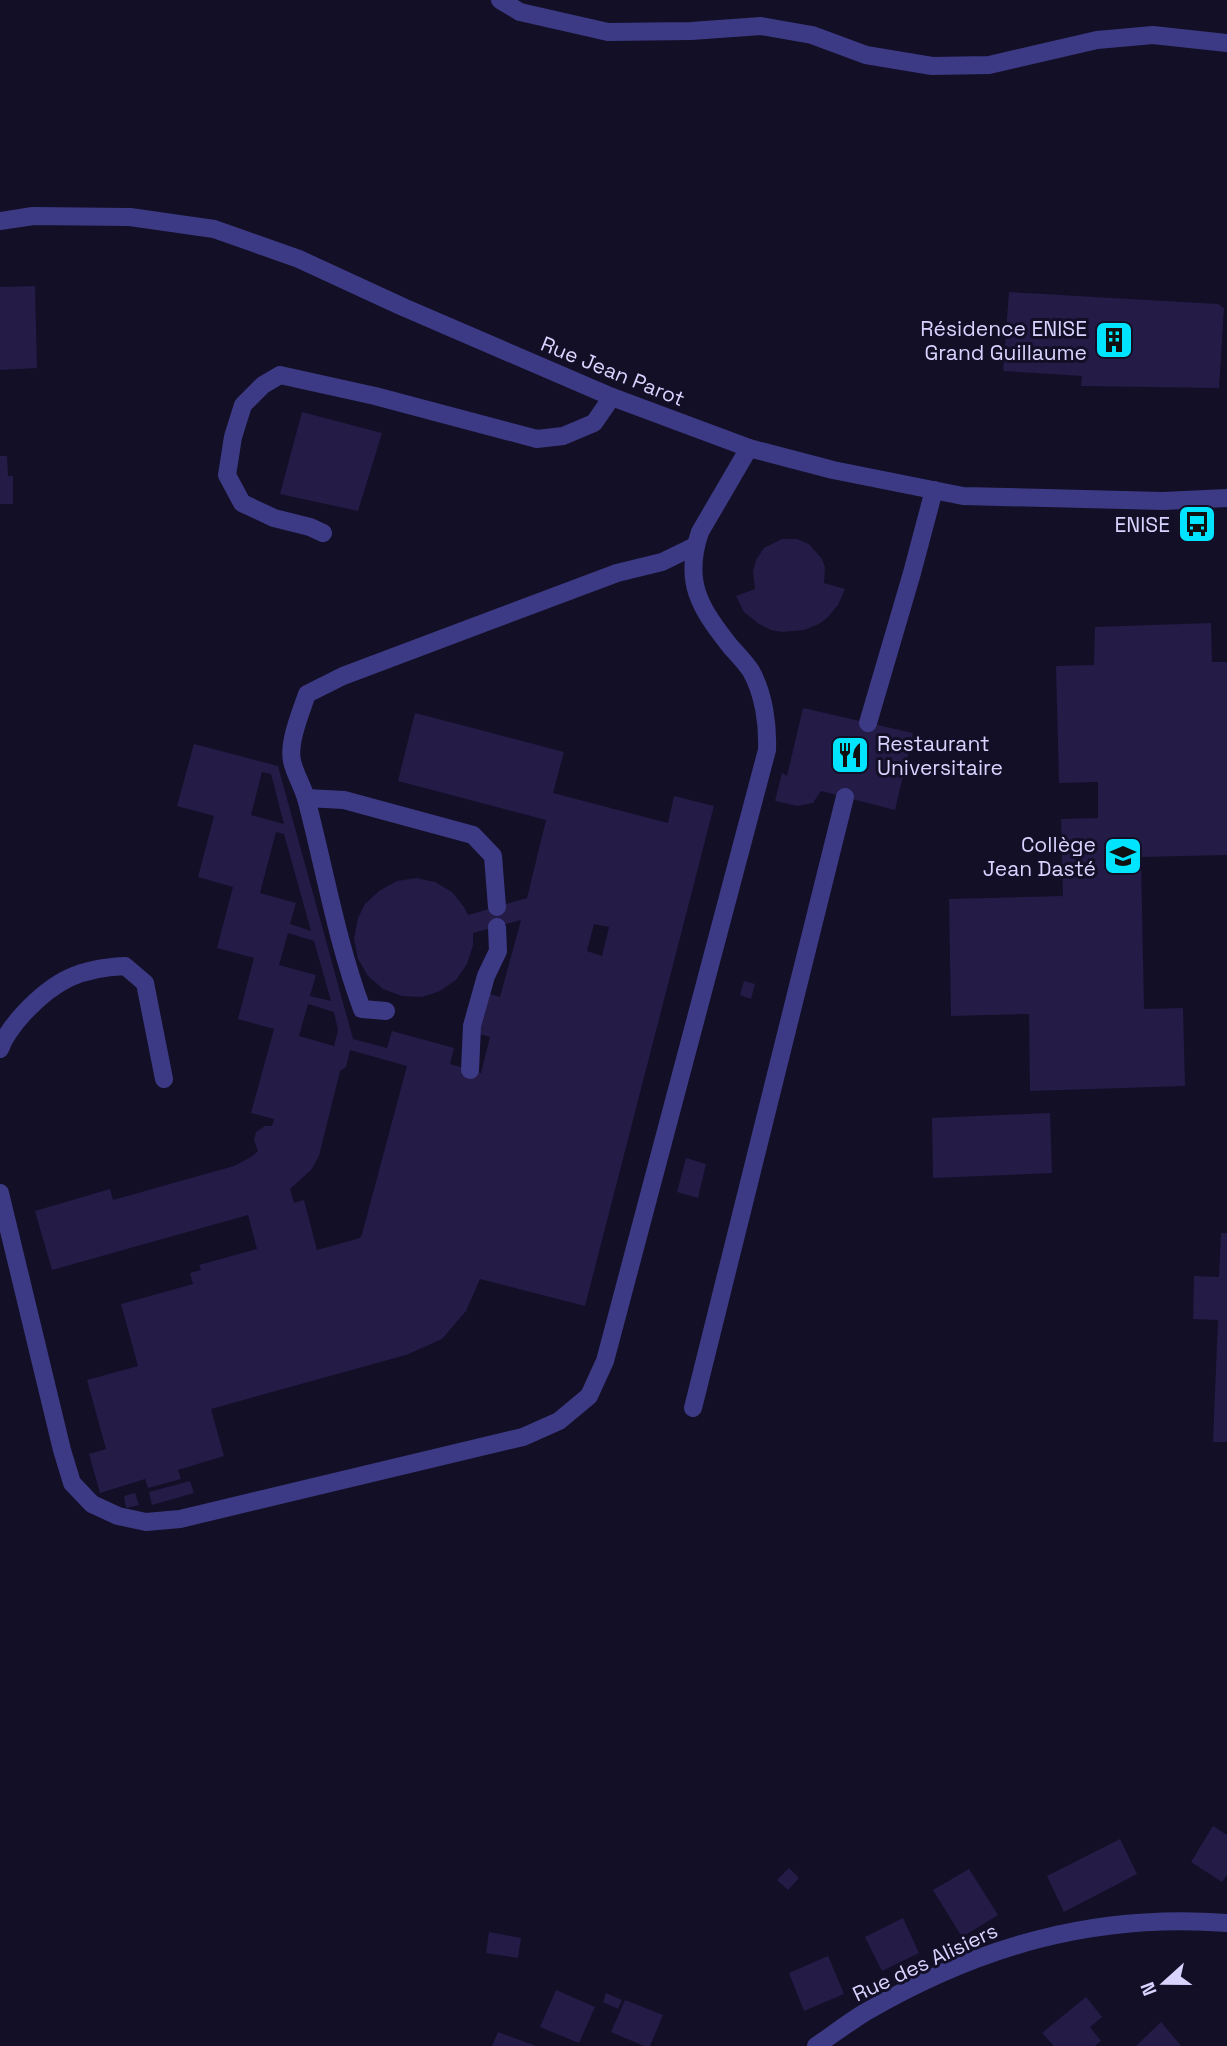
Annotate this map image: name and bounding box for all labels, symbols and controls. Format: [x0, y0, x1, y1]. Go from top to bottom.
place label: Résidence ENISE Grand Guillaume [920, 315, 1087, 366]
building icon: Résidence ENISE Grand Guillaume [1093, 319, 1135, 361]
street label: Rue Jean Parot [537, 330, 689, 412]
bus stop icon: ENISE [1176, 503, 1218, 545]
place label: ENISE [1114, 511, 1170, 538]
place label: Restaurant Universitaire [877, 730, 1003, 781]
restaurant icon: Restaurant Universitaire [829, 734, 871, 776]
place label: Collège Jean Dasté [983, 831, 1096, 882]
school or university icon: Collège Jean Dasté [1102, 835, 1144, 877]
street label: Rue des Alisiers [848, 1917, 1002, 2007]
north arrow [1129, 1948, 1199, 2018]
text: N [1135, 1978, 1163, 1999]

